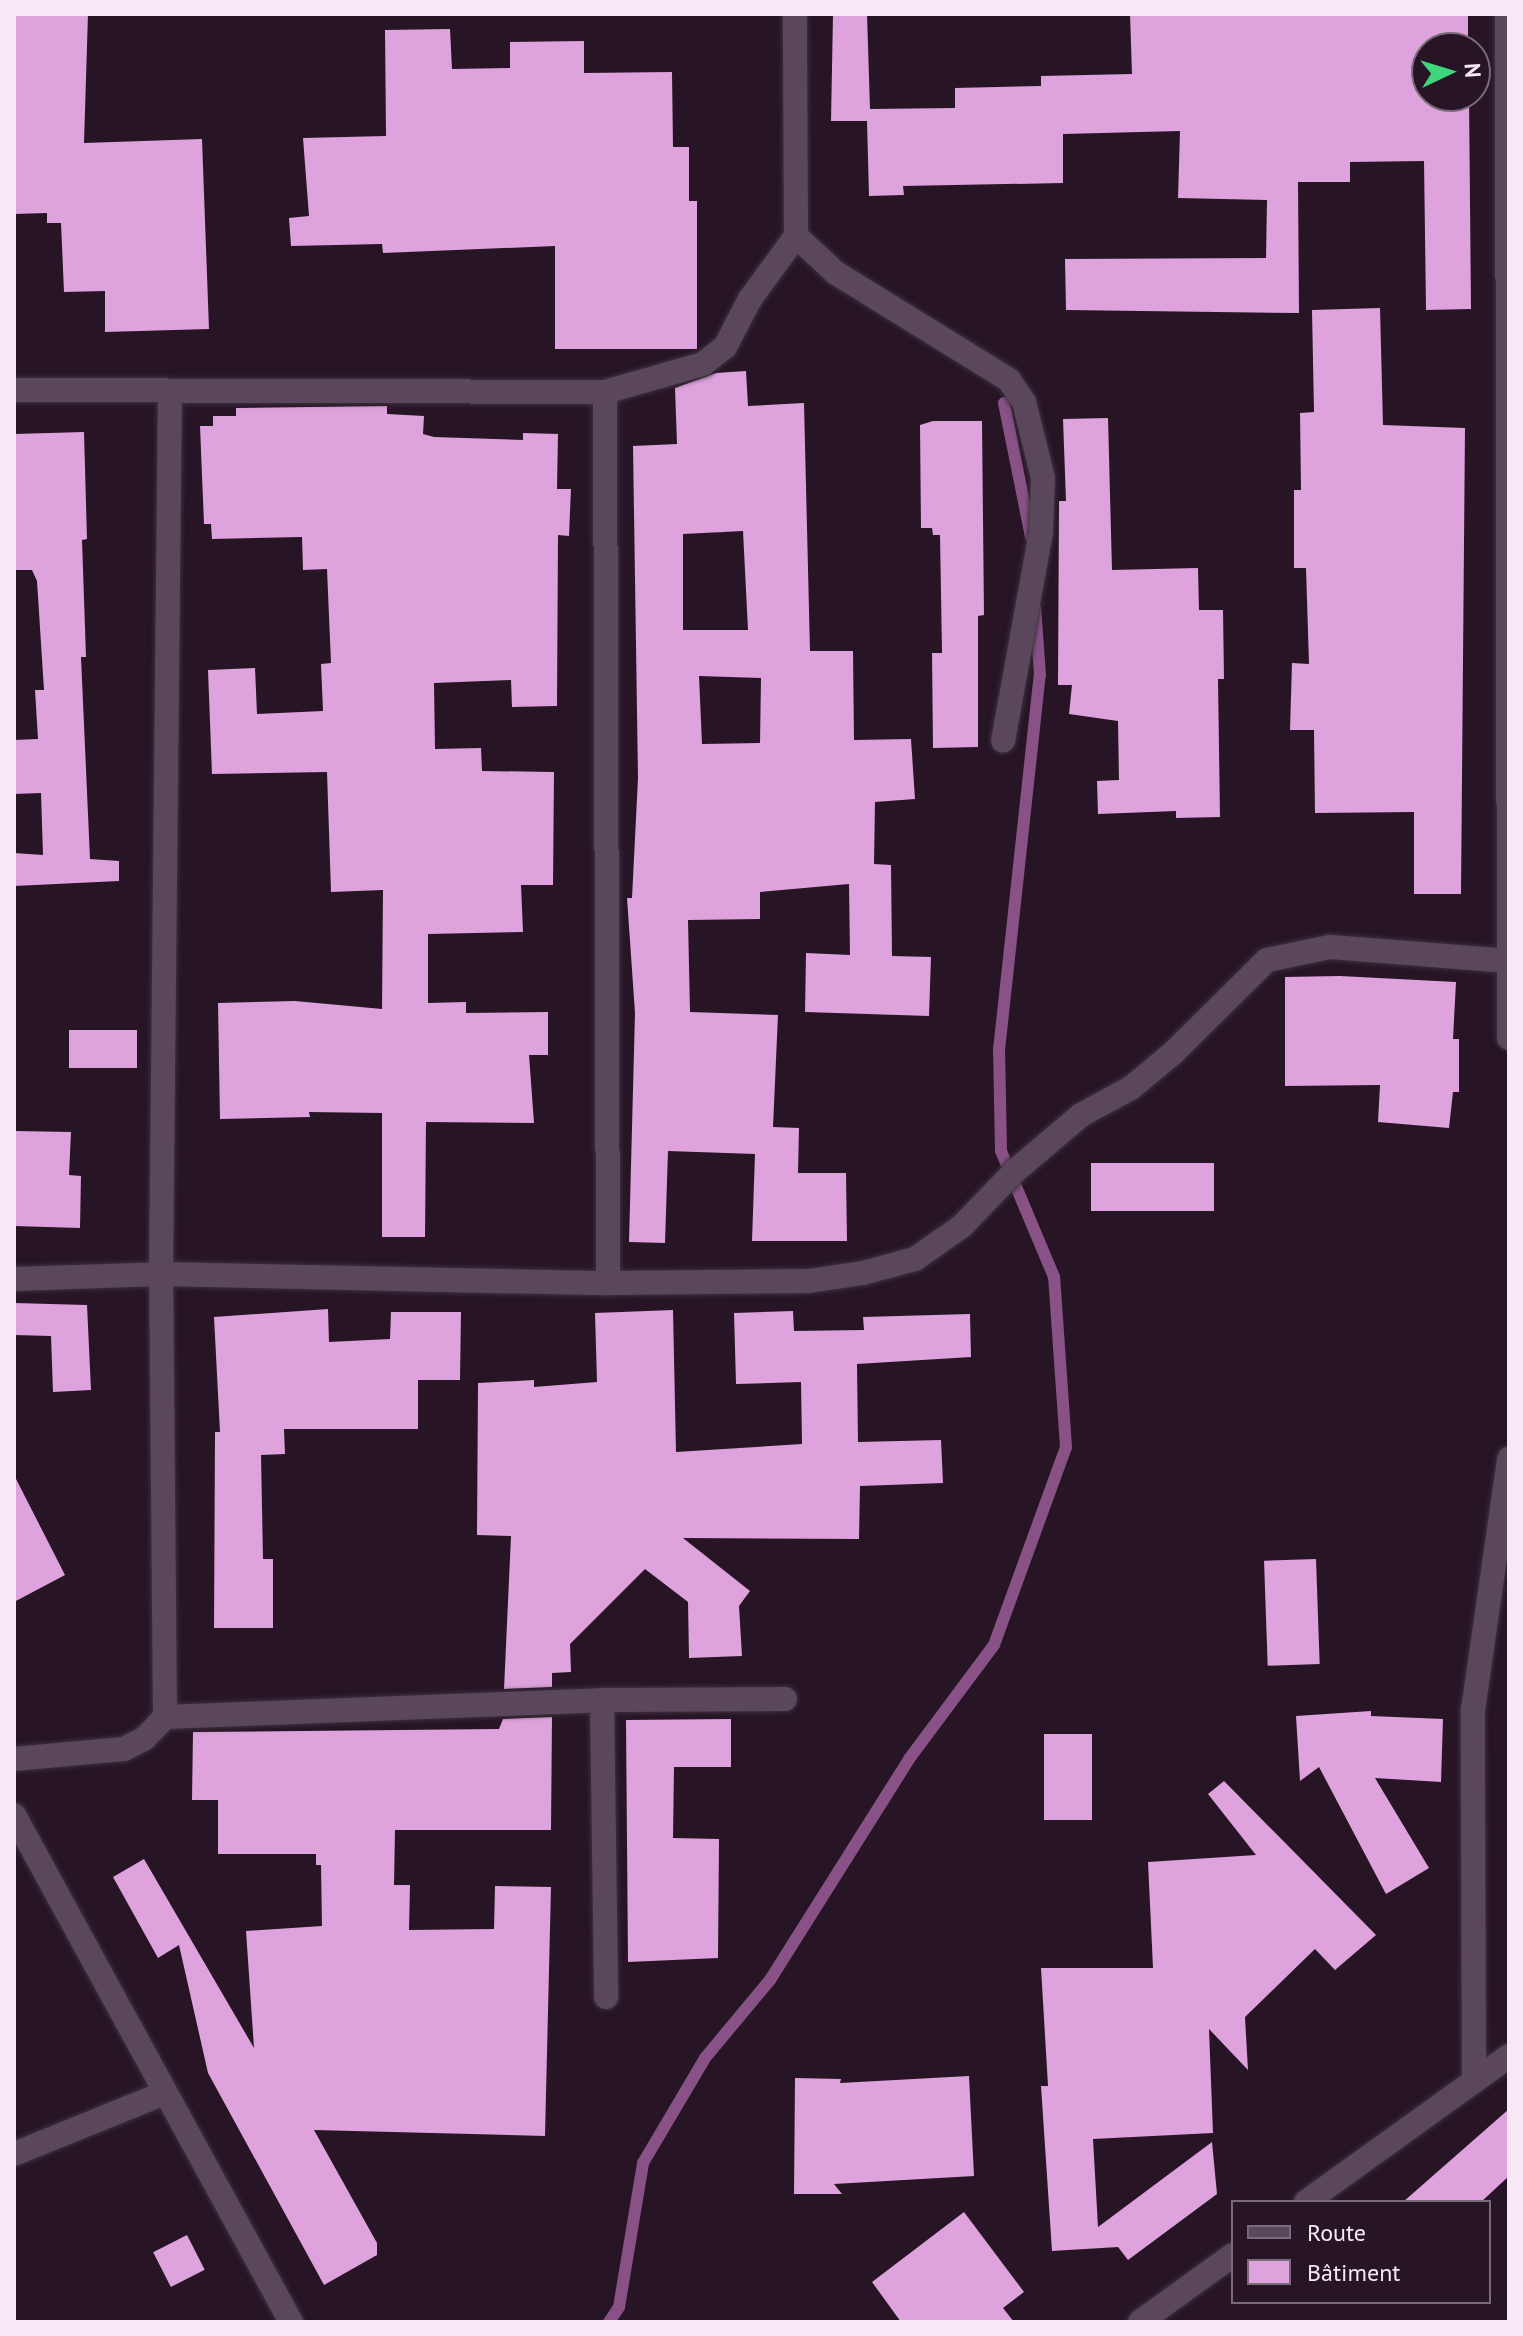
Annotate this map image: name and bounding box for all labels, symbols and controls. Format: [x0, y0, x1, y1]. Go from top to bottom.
north arrow [1411, 32, 1491, 112]
text: N [1458, 62, 1487, 79]
legend [1231, 2200, 1491, 2304]
text: Route [1307, 2217, 1366, 2248]
text: Bâtiment [1307, 2257, 1400, 2288]

